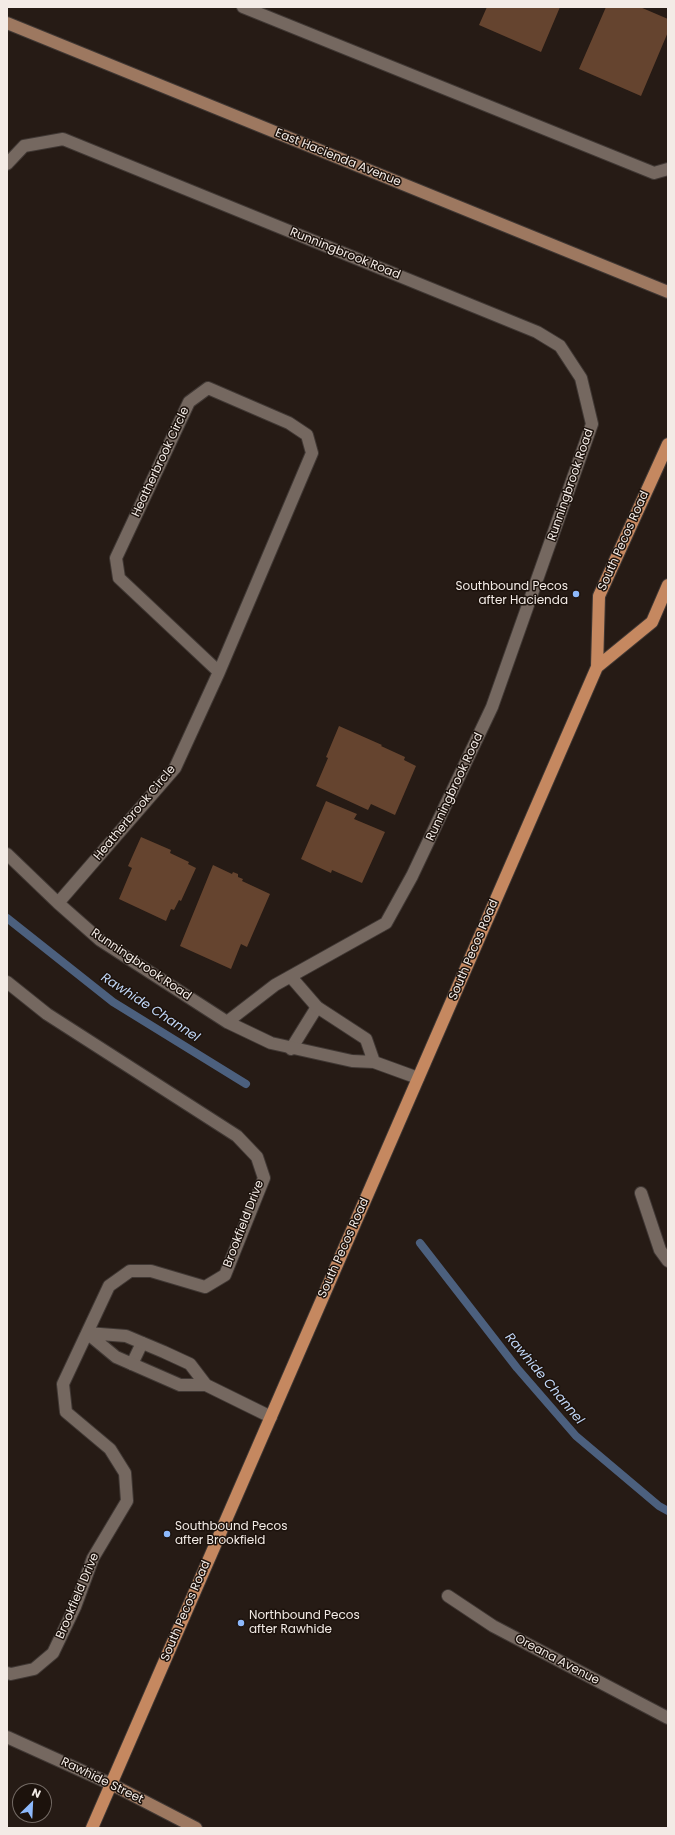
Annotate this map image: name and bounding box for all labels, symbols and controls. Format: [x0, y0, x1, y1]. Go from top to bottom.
street label: East Hacienda Avenue [273, 126, 403, 190]
street label: Runningbrook Road [288, 225, 402, 283]
street label: Heatherbrook Circle [129, 405, 193, 519]
street label: Runningbrook Road [545, 427, 597, 543]
street label: South Pecos Road [596, 489, 652, 593]
place label: Southbound Pecos after Hacienda [455, 580, 568, 608]
marker: Southbound Pecos after Hacienda [571, 589, 581, 599]
street label: Runningbrook Road [424, 731, 486, 843]
street label: Heatherbrook Circle [91, 763, 179, 863]
street label: South Pecos Road [446, 898, 502, 1002]
street label: Runningbrook Road [88, 926, 194, 1004]
water label: Rawhide Channel [98, 970, 202, 1046]
street label: Brookfield Drive [221, 1178, 267, 1270]
street label: South Pecos Road [316, 1196, 372, 1300]
water label: Rawhide Channel [501, 1330, 587, 1428]
place label: Southbound Pecos after Brookfield [175, 1520, 288, 1548]
marker: Southbound Pecos after Brookfield [162, 1529, 172, 1539]
street label: Brookfield Drive [53, 1551, 103, 1641]
street label: South Pecos Road [158, 1559, 214, 1663]
place label: Northbound Pecos after Rawhide [249, 1609, 360, 1637]
marker: Northbound Pecos after Rawhide [236, 1618, 246, 1628]
street label: Oreana Avenue [512, 1632, 602, 1688]
street label: Rawhide Street [59, 1755, 145, 1807]
north arrow [12, 1783, 52, 1823]
text: N [29, 1784, 44, 1802]

